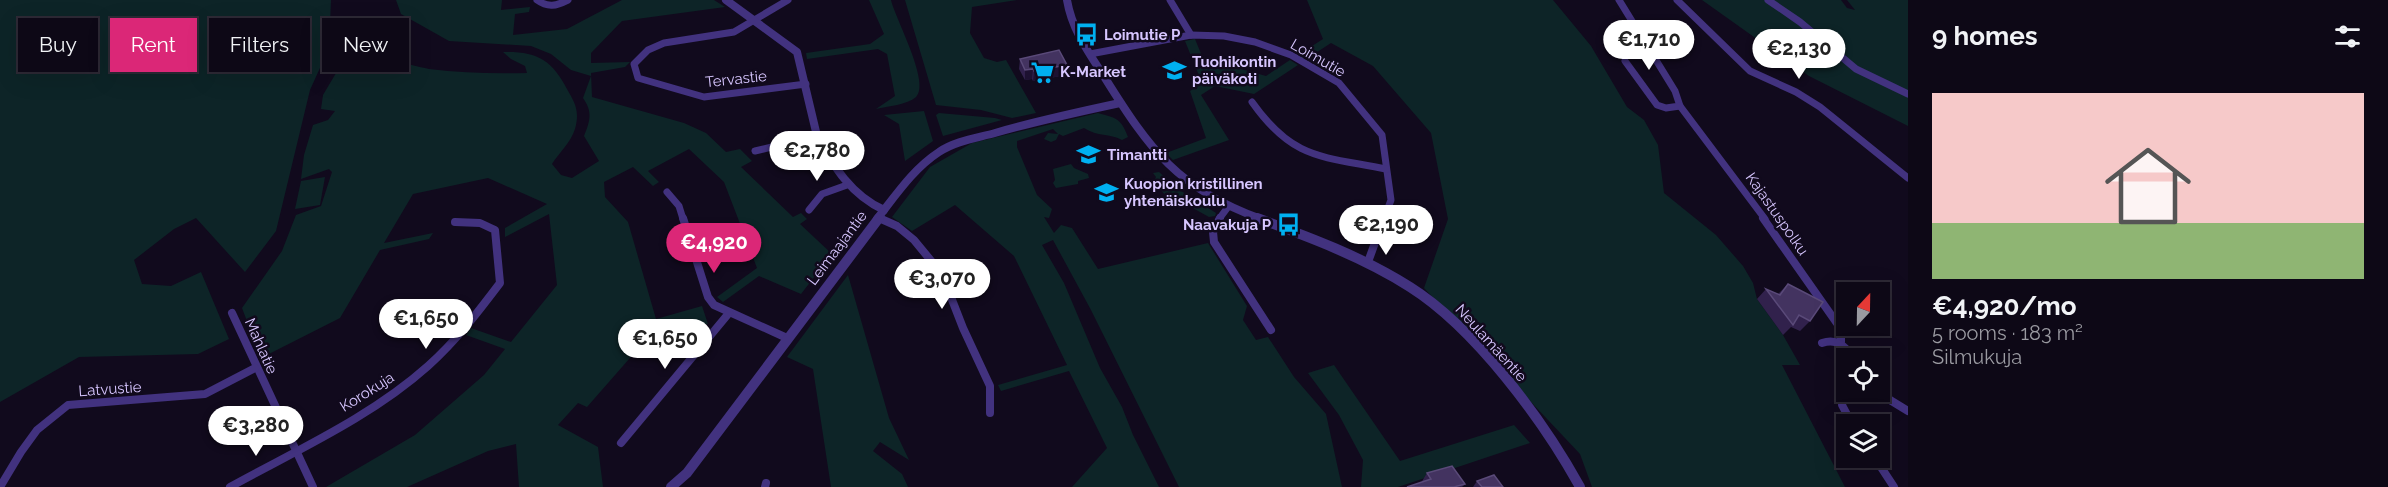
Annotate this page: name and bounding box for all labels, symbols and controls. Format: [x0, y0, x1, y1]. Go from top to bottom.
chip: Buy [18, 18, 98, 72]
chip: Rent [110, 18, 197, 72]
chip: Filters [209, 18, 310, 72]
chip: New [322, 18, 409, 72]
pin: €1,710 [1600, 20, 1698, 71]
icon: filters [2331, 20, 2364, 53]
text: 9 homes [1932, 21, 2038, 51]
bus stop icon: Loimutie P [1073, 22, 1099, 48]
place label: Loimutie P [1104, 26, 1181, 44]
text: €1,710 [1617, 27, 1681, 51]
pin: €2,130 [1750, 29, 1848, 80]
street label: Loimutie [1287, 35, 1349, 81]
text: €2,130 [1766, 36, 1832, 60]
place label: Tuohikontin päiväkoti [1192, 53, 1276, 88]
school or university icon: Tuohikontin päiväkoti [1161, 58, 1187, 84]
supermarket icon: K-Market [1029, 59, 1055, 85]
place label: K-Market [1060, 63, 1126, 81]
street label: Tervastie [704, 67, 768, 91]
pin: €2,780 [768, 131, 866, 182]
icon: home [2094, 132, 2202, 240]
text: €2,780 [783, 138, 851, 162]
school or university icon: Timantti [1076, 142, 1102, 168]
place label: Timantti [1107, 146, 1167, 164]
street label: Kajastuspolku [1742, 169, 1812, 259]
place label: Kuopion kristillinen yhtenäiskoulu [1124, 175, 1263, 210]
school or university icon: Kuopion kristillinen yhtenäiskoulu [1093, 180, 1119, 206]
pin: €2,190 [1337, 205, 1435, 256]
street label: Leimaajantie [803, 207, 871, 289]
bus stop icon: Naavakuja P [1276, 212, 1302, 238]
text: €2,190 [1353, 212, 1419, 236]
place label: Naavakuja P [1183, 216, 1272, 234]
pin: €4,920 [665, 223, 763, 274]
text: €4,920 [680, 230, 748, 254]
pin: €3,070 [893, 259, 991, 310]
text: €3,070 [908, 266, 976, 290]
north arrow [1836, 282, 1890, 336]
map controls [1836, 282, 1890, 468]
text: €4,920/mo [1932, 291, 2077, 321]
pin: €1,650 [377, 299, 475, 350]
street label: Neulamäentie [1452, 301, 1531, 386]
text: €1,650 [393, 306, 459, 330]
street label: Mahlatie [241, 315, 281, 377]
pin: €1,650 [616, 319, 714, 370]
text: 5 rooms · 183 m² [1932, 321, 2083, 345]
text: €1,650 [632, 326, 698, 350]
text: Silmukuja [1932, 345, 2022, 369]
button: locate [1836, 348, 1890, 402]
street label: Korokuja [337, 368, 397, 416]
street label: Latvustie [78, 378, 142, 400]
pin: €3,280 [207, 406, 305, 457]
text: €3,280 [222, 413, 290, 437]
button: layers [1836, 414, 1890, 468]

